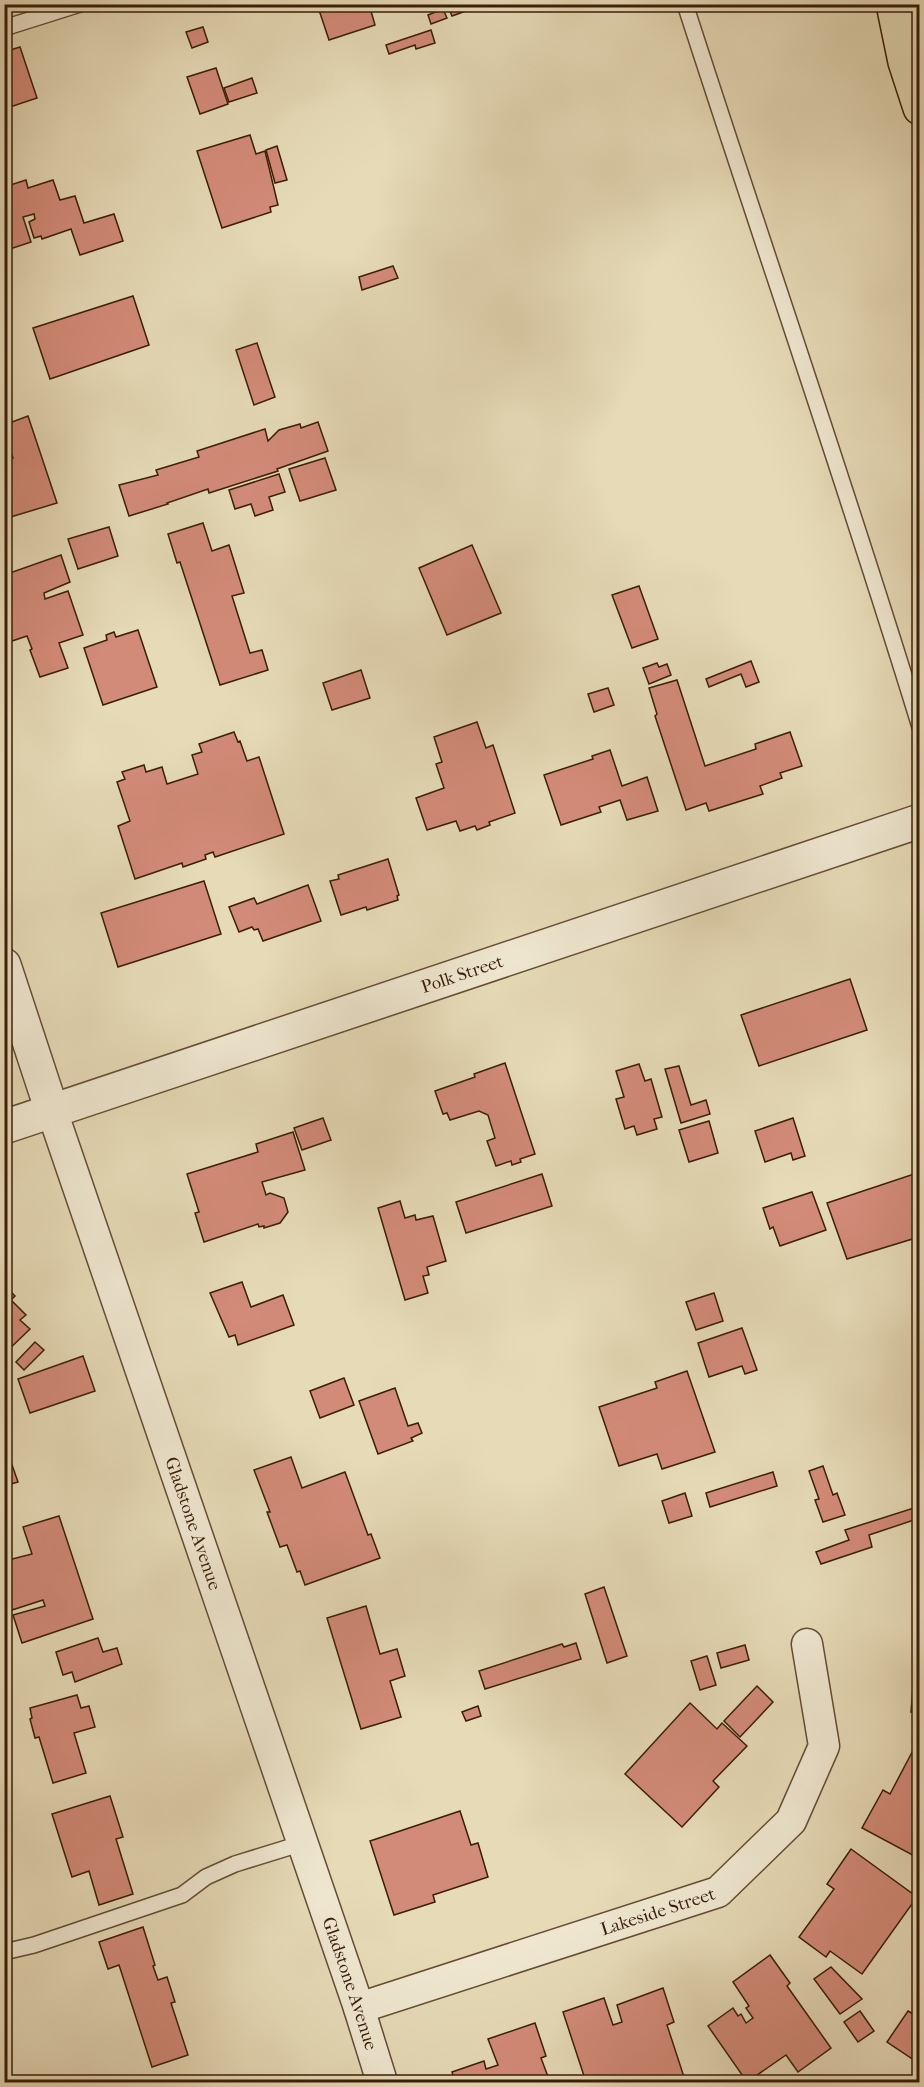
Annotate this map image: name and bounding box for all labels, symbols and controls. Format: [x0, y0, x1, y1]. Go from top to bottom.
street label: Polk Street [419, 951, 507, 998]
street label: Gladstone Avenue [160, 1454, 225, 1593]
street label: Lakeside Street [598, 1883, 718, 1940]
street label: Gladstone Avenue [318, 1914, 382, 2053]

